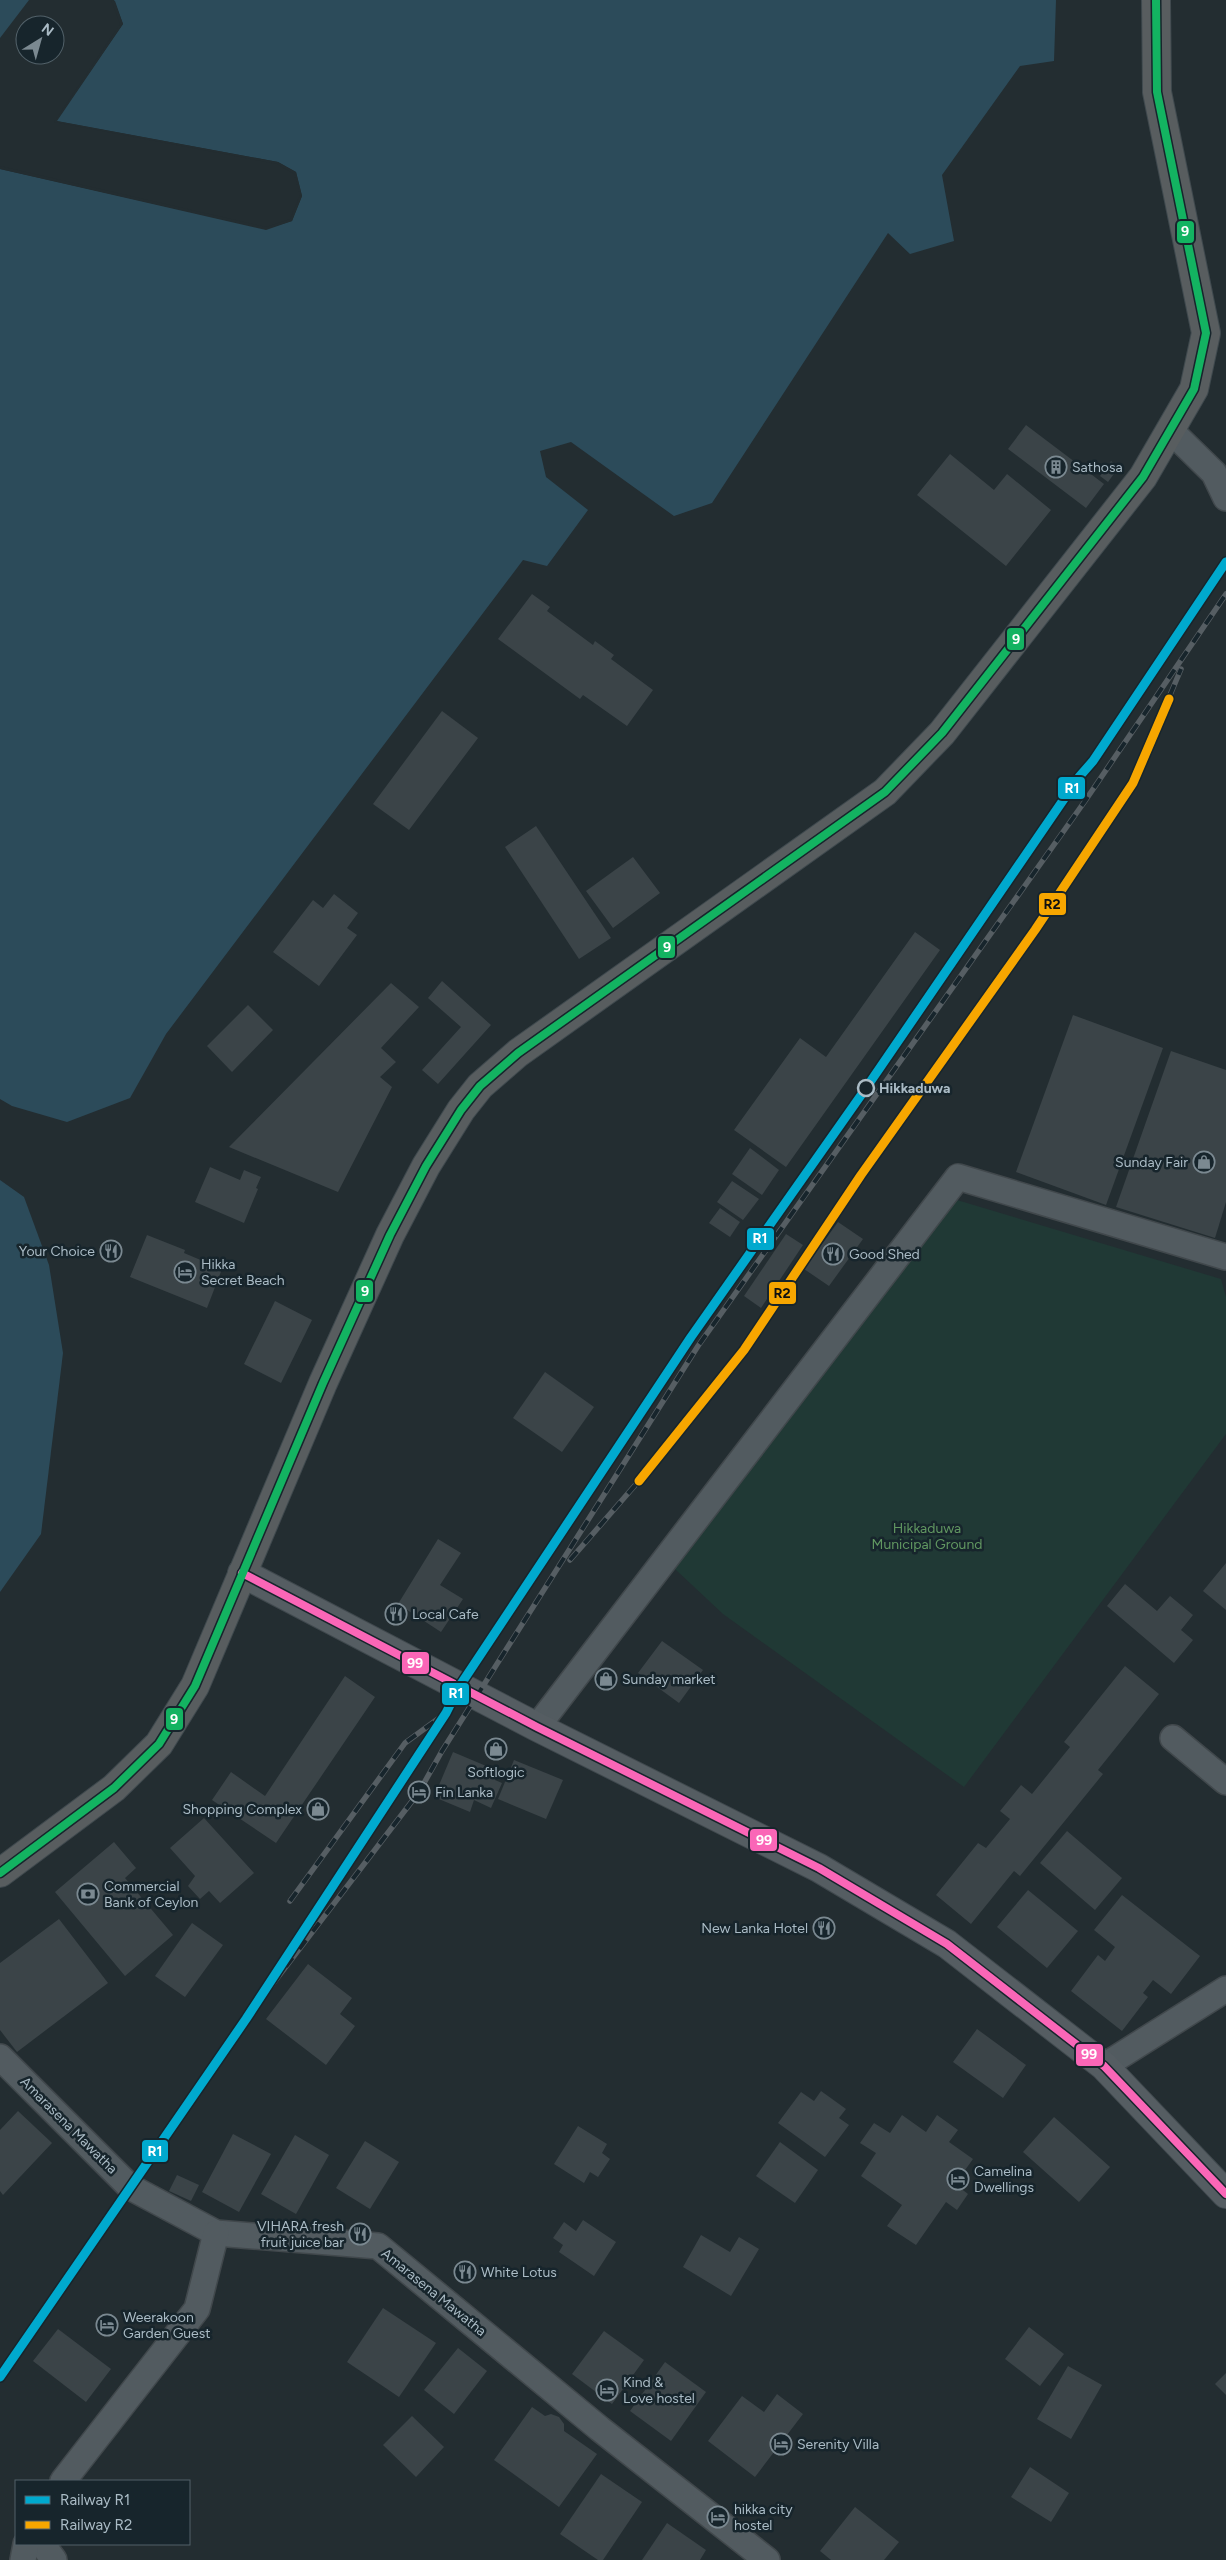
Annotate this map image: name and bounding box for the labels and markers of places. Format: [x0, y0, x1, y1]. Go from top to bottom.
building icon: Sathosa [1044, 455, 1068, 479]
place label: Sathosa [1072, 459, 1123, 476]
marker: Hikkaduwa [857, 1079, 875, 1097]
place label: Hikkaduwa [879, 1080, 951, 1097]
shop icon: Sunday Fair [1192, 1150, 1216, 1174]
place label: Sunday Fair [1115, 1154, 1188, 1171]
restaurant icon: Your Choice [99, 1239, 123, 1263]
restaurant icon: Good Shed [821, 1242, 845, 1266]
place label: Your Choice [19, 1243, 95, 1260]
place label: Good Shed [849, 1246, 920, 1263]
place label: Hikka Secret Beach [201, 1256, 285, 1289]
hotel icon: Hikka Secret Beach [173, 1260, 197, 1284]
restaurant icon: Local Cafe [384, 1602, 408, 1626]
place label: Local Cafe [412, 1606, 479, 1623]
shop icon: Sunday market [594, 1667, 618, 1691]
place label: Sunday market [622, 1671, 716, 1688]
shop icon: Softlogic [484, 1737, 508, 1761]
place label: Softlogic [467, 1764, 525, 1781]
hotel icon: Fin Lanka [407, 1780, 431, 1804]
place label: Fin Lanka [435, 1784, 493, 1801]
shop icon: Shopping Complex [306, 1797, 330, 1821]
place label: Shopping Complex [182, 1801, 302, 1818]
place label: Commercial Bank of Ceylon [104, 1878, 199, 1911]
bank icon: Commercial Bank of Ceylon [76, 1882, 100, 1906]
restaurant icon: New Lanka Hotel [812, 1916, 836, 1940]
place label: New Lanka Hotel [701, 1920, 808, 1937]
place label: Camelina Dwellings [974, 2163, 1034, 2196]
hotel icon: Camelina Dwellings [946, 2167, 970, 2191]
place label: VIHARA fresh fruit juice bar [257, 2218, 344, 2251]
restaurant icon: VIHARA fresh fruit juice bar [348, 2222, 372, 2246]
restaurant icon: White Lotus [453, 2260, 477, 2284]
place label: White Lotus [481, 2264, 557, 2281]
place label: Weerakoon Garden Guest [123, 2309, 211, 2342]
hotel icon: Weerakoon Garden Guest [95, 2313, 119, 2337]
place label: Kind & Love hostel [623, 2374, 695, 2407]
hotel icon: Kind & Love hostel [595, 2378, 619, 2402]
hotel icon: Serenity Villa [769, 2432, 793, 2456]
place label: Serenity Villa [797, 2436, 879, 2453]
place label: hikka city hostel [734, 2501, 793, 2534]
hotel icon: hikka city hostel [706, 2505, 730, 2529]

